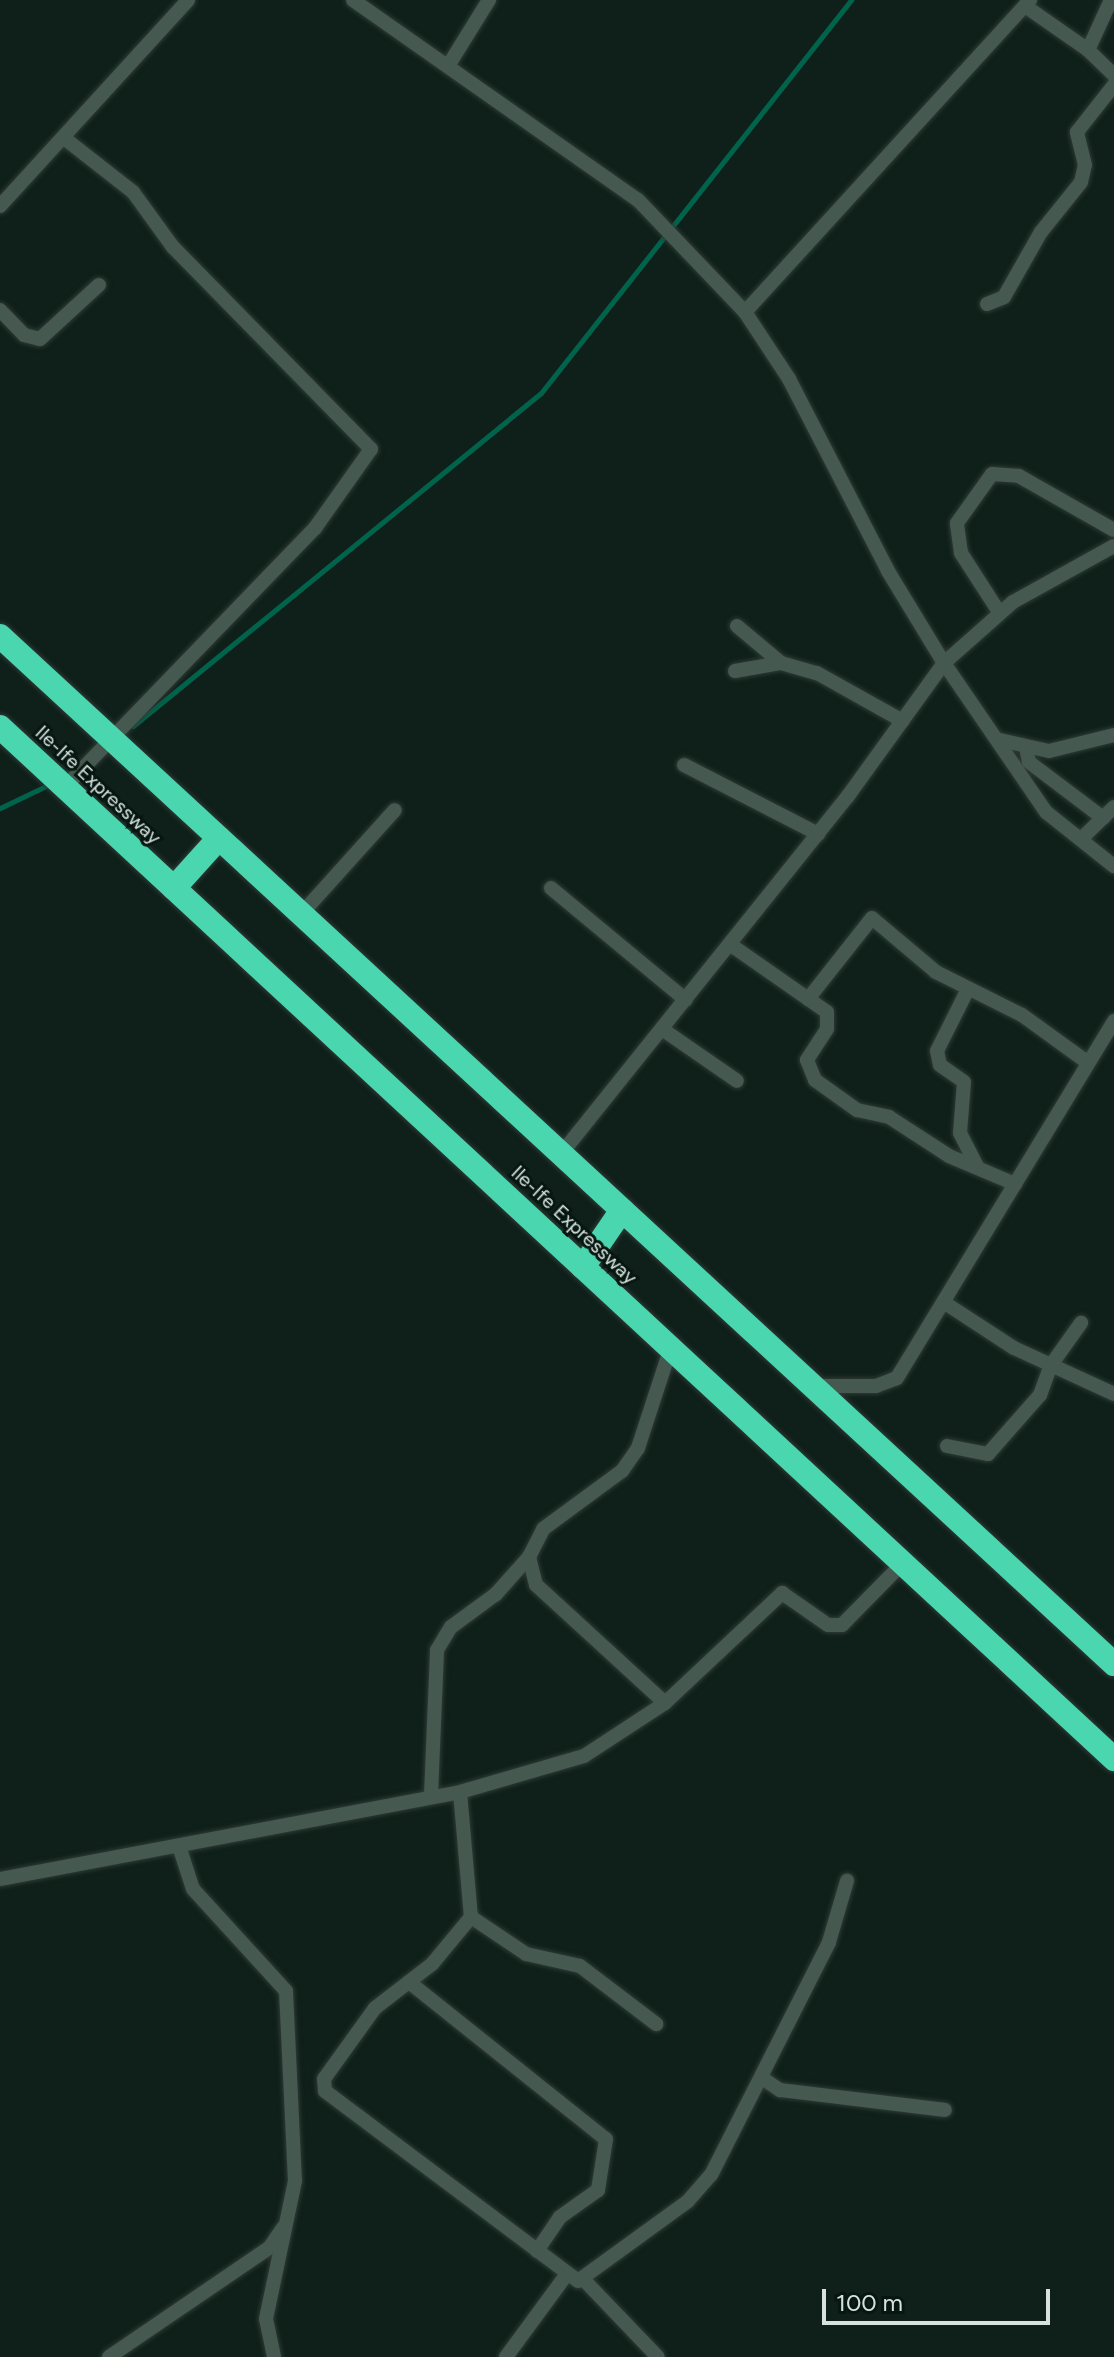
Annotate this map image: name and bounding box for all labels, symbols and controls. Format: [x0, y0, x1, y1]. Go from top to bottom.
street label: Ile-Ife Expressway [30, 721, 166, 849]
street label: Ile-Ife Expressway [506, 1161, 642, 1289]
scale bar [826, 2273, 1054, 2323]
text: 100 m [836, 2288, 903, 2317]

